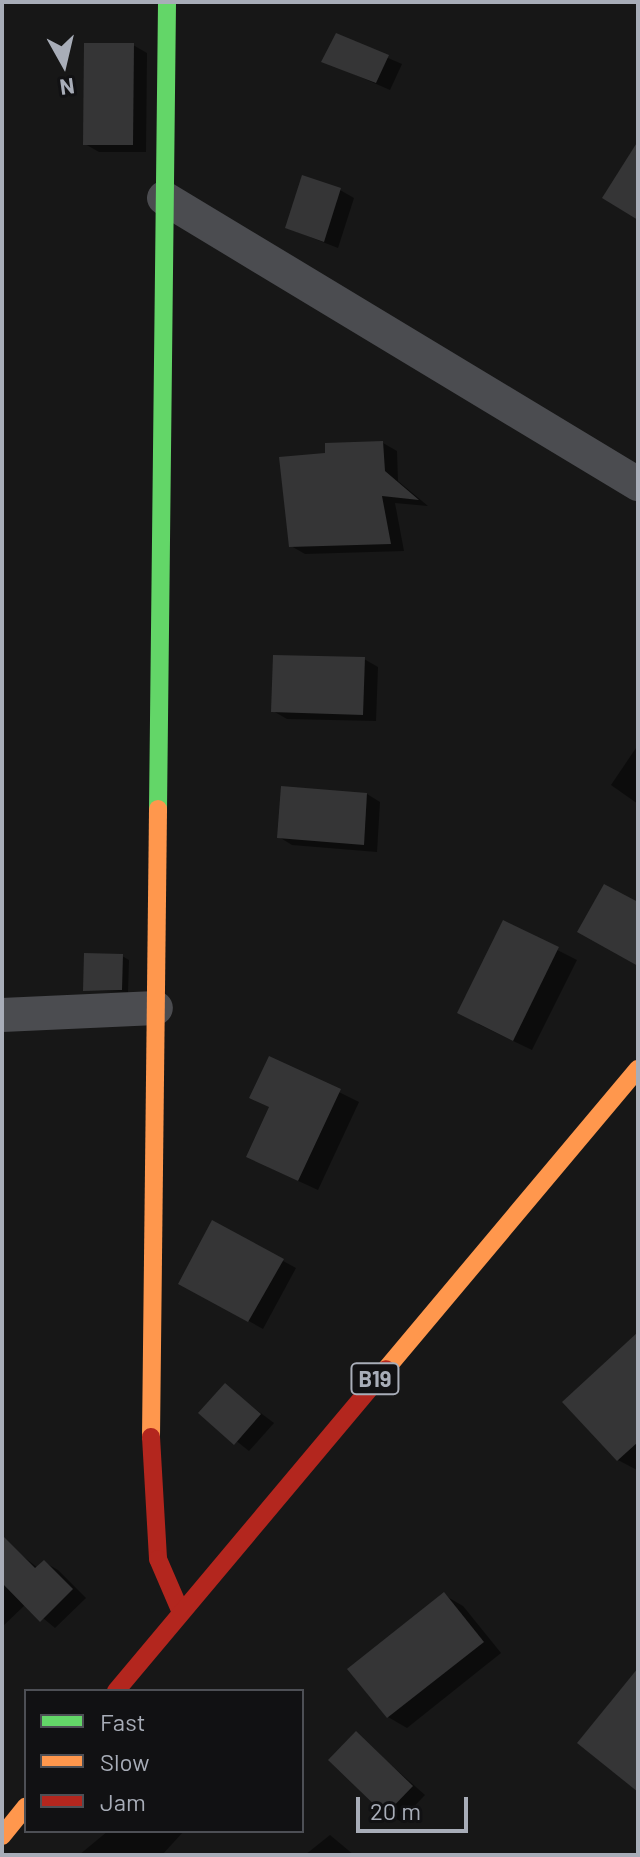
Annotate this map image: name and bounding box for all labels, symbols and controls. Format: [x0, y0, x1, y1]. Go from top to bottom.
north arrow [24, 24, 104, 104]
text: N [58, 74, 76, 102]
road number: B19 [349, 1361, 401, 1397]
legend [24, 1689, 304, 1833]
text: Fast [100, 1707, 145, 1736]
text: Slow [100, 1747, 149, 1776]
scale bar [360, 1781, 472, 1831]
text: Jam [100, 1787, 146, 1816]
text: 20 m [370, 1796, 421, 1825]

